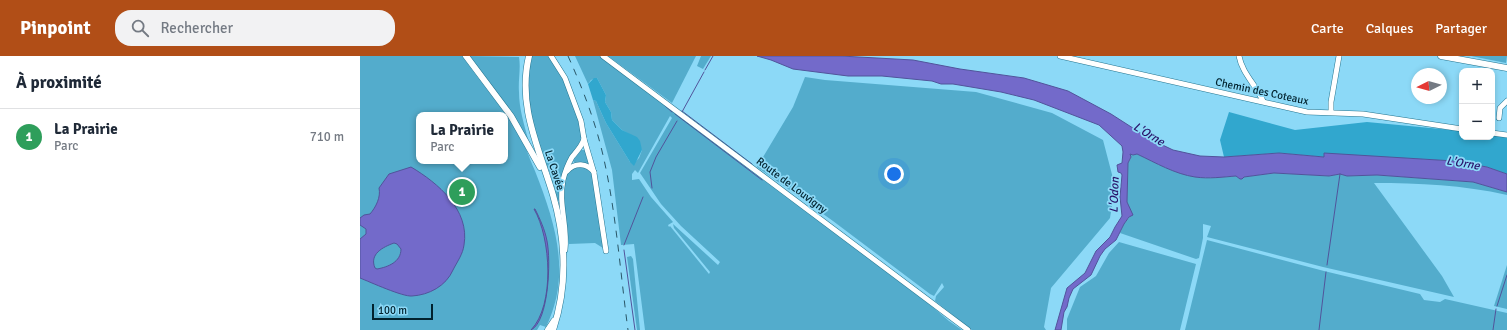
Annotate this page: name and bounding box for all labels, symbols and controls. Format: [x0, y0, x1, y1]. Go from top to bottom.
search box [115, 10, 395, 46]
text: Pinpoint [20, 16, 91, 40]
icon: search [129, 17, 151, 39]
text: Rechercher [161, 19, 233, 37]
text: Carte [1311, 20, 1344, 37]
text: Calques [1366, 20, 1413, 37]
text: Partager [1435, 20, 1487, 37]
north arrow [1411, 68, 1447, 104]
map controls [1459, 68, 1495, 140]
button: + [1459, 68, 1495, 104]
text: À proximité [16, 72, 102, 93]
street label: Chemin des Coteaux [1214, 75, 1310, 108]
button: − [1459, 104, 1495, 140]
popup [416, 112, 508, 164]
water label: L'Orne [1131, 119, 1168, 150]
text: La Prairie [54, 120, 118, 138]
text: La Prairie [430, 121, 494, 139]
text: 1 [25, 129, 33, 145]
text: 710 m [310, 129, 344, 145]
text: Parc [54, 138, 78, 154]
text: Parc [430, 139, 455, 155]
street label: La Cavée [542, 148, 567, 192]
water label: L'Orne [1445, 153, 1482, 174]
street label: Route de Louvigny [754, 154, 830, 217]
your location [884, 164, 904, 184]
water label: L'Odon [1106, 176, 1123, 213]
pin: 1 [449, 177, 475, 207]
scale bar [372, 302, 433, 321]
text: 100 m [378, 304, 407, 317]

